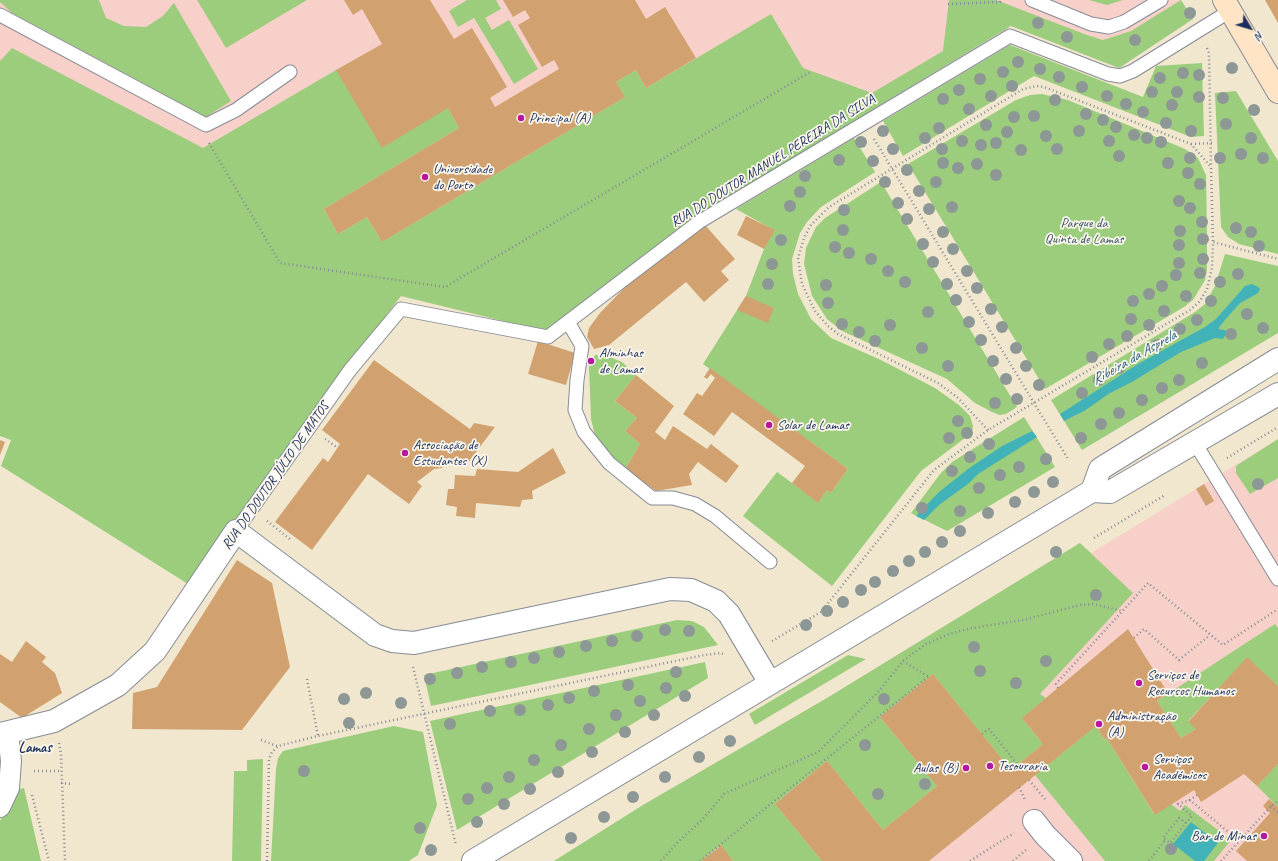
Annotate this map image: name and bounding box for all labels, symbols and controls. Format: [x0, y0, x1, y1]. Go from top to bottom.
north arrow [1230, 8, 1270, 48]
text: N [1252, 28, 1267, 42]
street label: RUA DO DOUTOR MANUEL PEREIRA DA SILVA [668, 91, 878, 231]
place label: Principal (A) [529, 110, 590, 126]
marker: Principal (A) [516, 113, 526, 123]
place label: Universidade do Porto [433, 161, 492, 194]
marker: Universidade do Porto [420, 172, 430, 182]
park label: Parque da Quinta de Lamas [1045, 215, 1123, 248]
water label: Ribeira da Asprela [1089, 327, 1179, 389]
place label: Alminhas de Lamas [599, 345, 643, 378]
marker: Alminhas de Lamas [586, 356, 596, 366]
street label: RUA DO DOUTOR JÚLIO DE MATOS [219, 399, 333, 553]
place label: Solar de Lamas [777, 417, 849, 433]
marker: Solar de Lamas [764, 420, 774, 430]
place label: Associação de Estudantes (X) [413, 437, 486, 470]
marker: Associação de Estudantes (X) [400, 448, 410, 458]
place label: Serviços de Recursos Humanos [1147, 667, 1235, 700]
marker: Serviços de Recursos Humanos [1134, 678, 1144, 688]
place label: Administração (A) [1107, 708, 1176, 740]
marker: Administração (A) [1094, 719, 1104, 729]
district label: Lamas [18, 739, 52, 757]
place label: Serviços Académicos [1153, 751, 1206, 784]
place label: Tesouraria [998, 758, 1047, 774]
place label: Aulas (B) [913, 760, 958, 776]
marker: Tesouraria [985, 761, 995, 771]
marker: Serviços Académicos [1140, 762, 1150, 772]
marker: Aulas (B) [961, 763, 971, 773]
place label: Bar de Minas [1191, 828, 1256, 844]
marker: Bar de Minas [1259, 831, 1269, 841]

